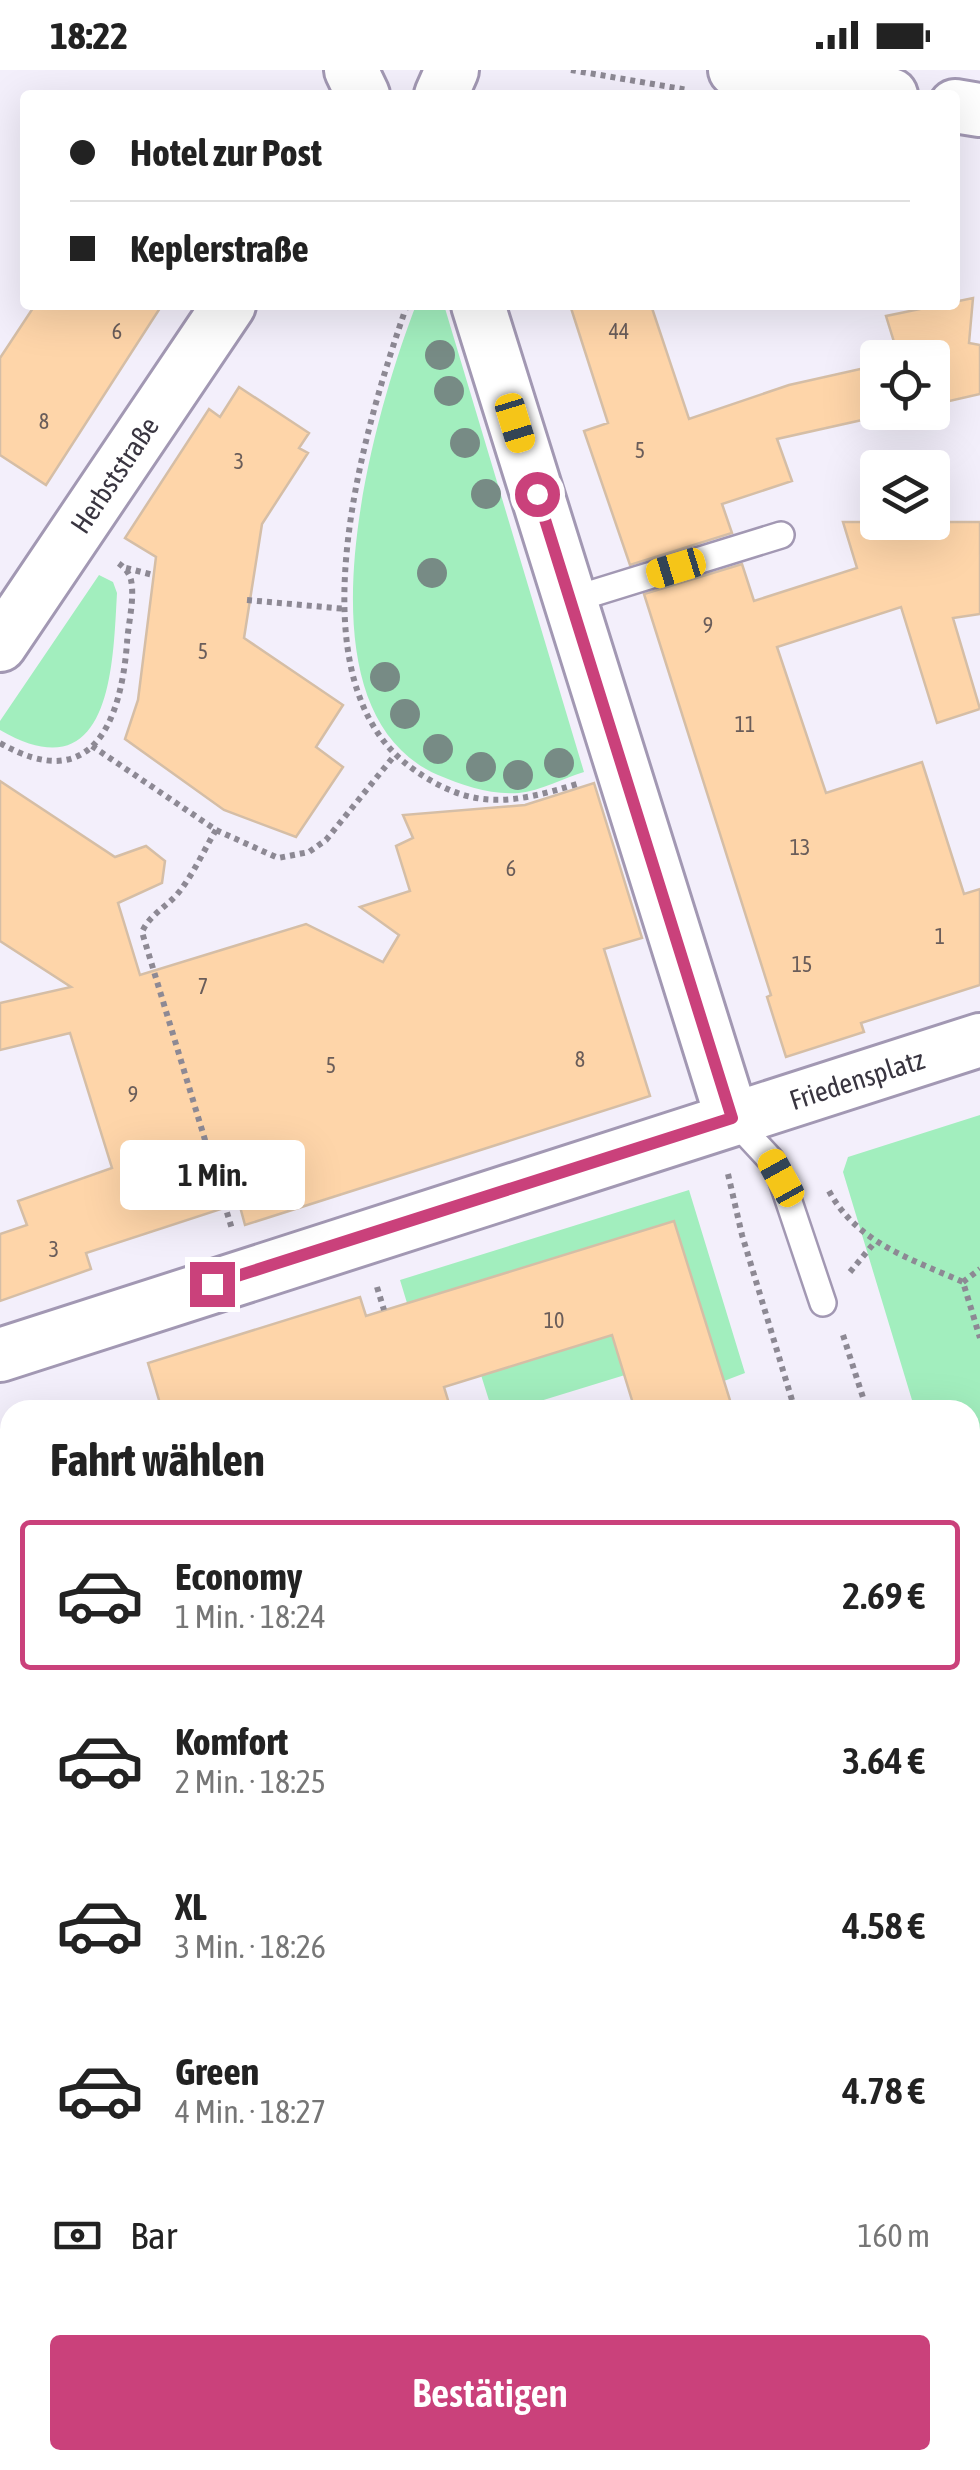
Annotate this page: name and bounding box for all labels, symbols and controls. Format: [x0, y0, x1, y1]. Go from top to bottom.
text: 18:22 [50, 14, 128, 57]
text: Hotel zur Post [130, 131, 322, 174]
text: Keplerstraße [130, 227, 309, 270]
house number: 6 [112, 318, 122, 344]
house number: 44 [609, 318, 629, 344]
map controls [860, 340, 950, 540]
button: locate [860, 340, 950, 430]
car [492, 390, 538, 456]
house number: 8 [39, 408, 49, 434]
street label: Herbststraße [64, 411, 165, 539]
house number: 5 [635, 437, 645, 463]
house number: 3 [234, 448, 244, 474]
button: layers [860, 450, 950, 540]
route start [515, 472, 560, 517]
car [643, 545, 709, 591]
house number: 9 [703, 612, 713, 638]
house number: 5 [198, 638, 208, 664]
house number: 11 [735, 711, 755, 737]
house number: 13 [790, 834, 810, 860]
house number: 6 [506, 855, 516, 881]
house number: 1 [935, 923, 945, 949]
house number: 15 [792, 951, 812, 977]
house number: 7 [198, 973, 208, 999]
street label: Friedensplatz [786, 1043, 928, 1116]
house number: 8 [575, 1046, 585, 1072]
house number: 5 [326, 1052, 336, 1078]
house number: 9 [128, 1081, 138, 1107]
callout: 1 Min. [120, 1139, 304, 1209]
car [753, 1144, 809, 1212]
text: 1 Min. [178, 1156, 247, 1193]
house number: 3 [49, 1236, 59, 1262]
route end [190, 1262, 235, 1307]
house number: 10 [544, 1307, 564, 1333]
text: Fahrt wählen [50, 1434, 265, 1486]
icon: car [55, 1550, 145, 1640]
text: Economy [175, 1555, 302, 1598]
text: 2.69 € [842, 1574, 925, 1617]
text: 1 Min. · 18:24 [175, 1598, 326, 1635]
icon: car [55, 1715, 145, 1805]
text: Komfort [175, 1720, 288, 1763]
text: 3.64 € [842, 1739, 925, 1782]
text: 2 Min. · 18:25 [175, 1763, 326, 1800]
icon: car [55, 1880, 145, 1970]
text: XL [175, 1885, 207, 1928]
text: 4.58 € [842, 1904, 925, 1947]
text: 3 Min. · 18:26 [175, 1928, 326, 1965]
icon: car [55, 2045, 145, 2135]
text: Green [175, 2050, 259, 2093]
text: 4.78 € [842, 2069, 925, 2112]
text: 4 Min. · 18:27 [175, 2093, 326, 2130]
icon: cash [50, 2208, 105, 2263]
text: Bar [130, 2214, 177, 2257]
text: 160 m [857, 2217, 930, 2254]
button: Bestätigen [50, 2335, 930, 2450]

